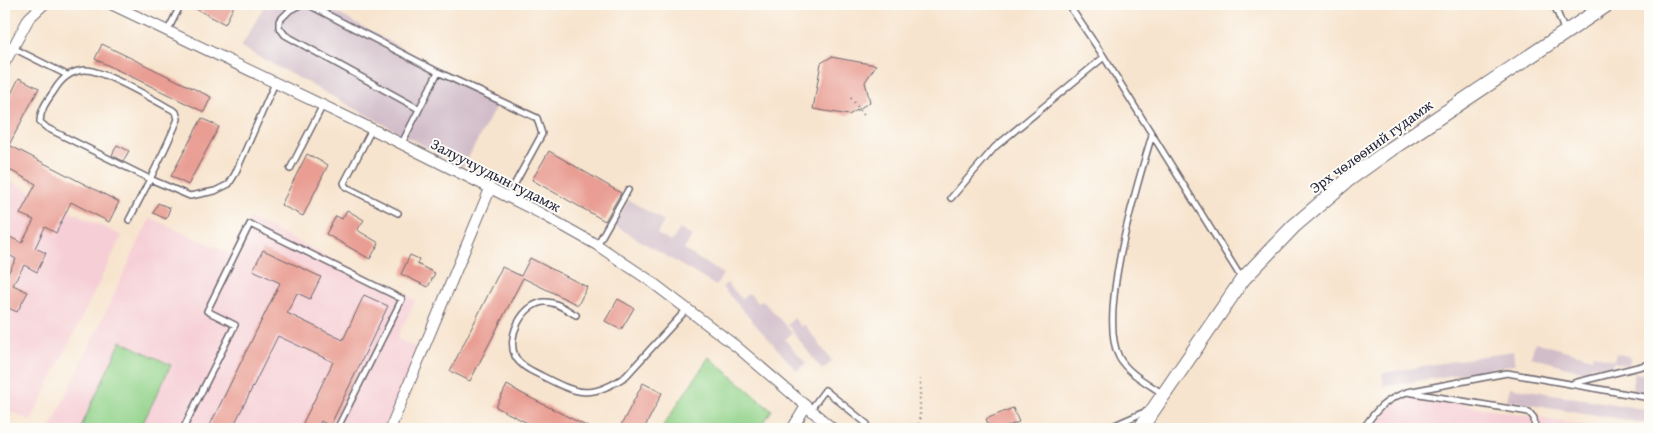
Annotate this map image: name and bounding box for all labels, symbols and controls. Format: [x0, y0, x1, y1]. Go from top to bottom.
street label: Эрх чөлөөний гудамж [1305, 94, 1437, 198]
street label: Залуучуудын гудамж [427, 133, 565, 217]

